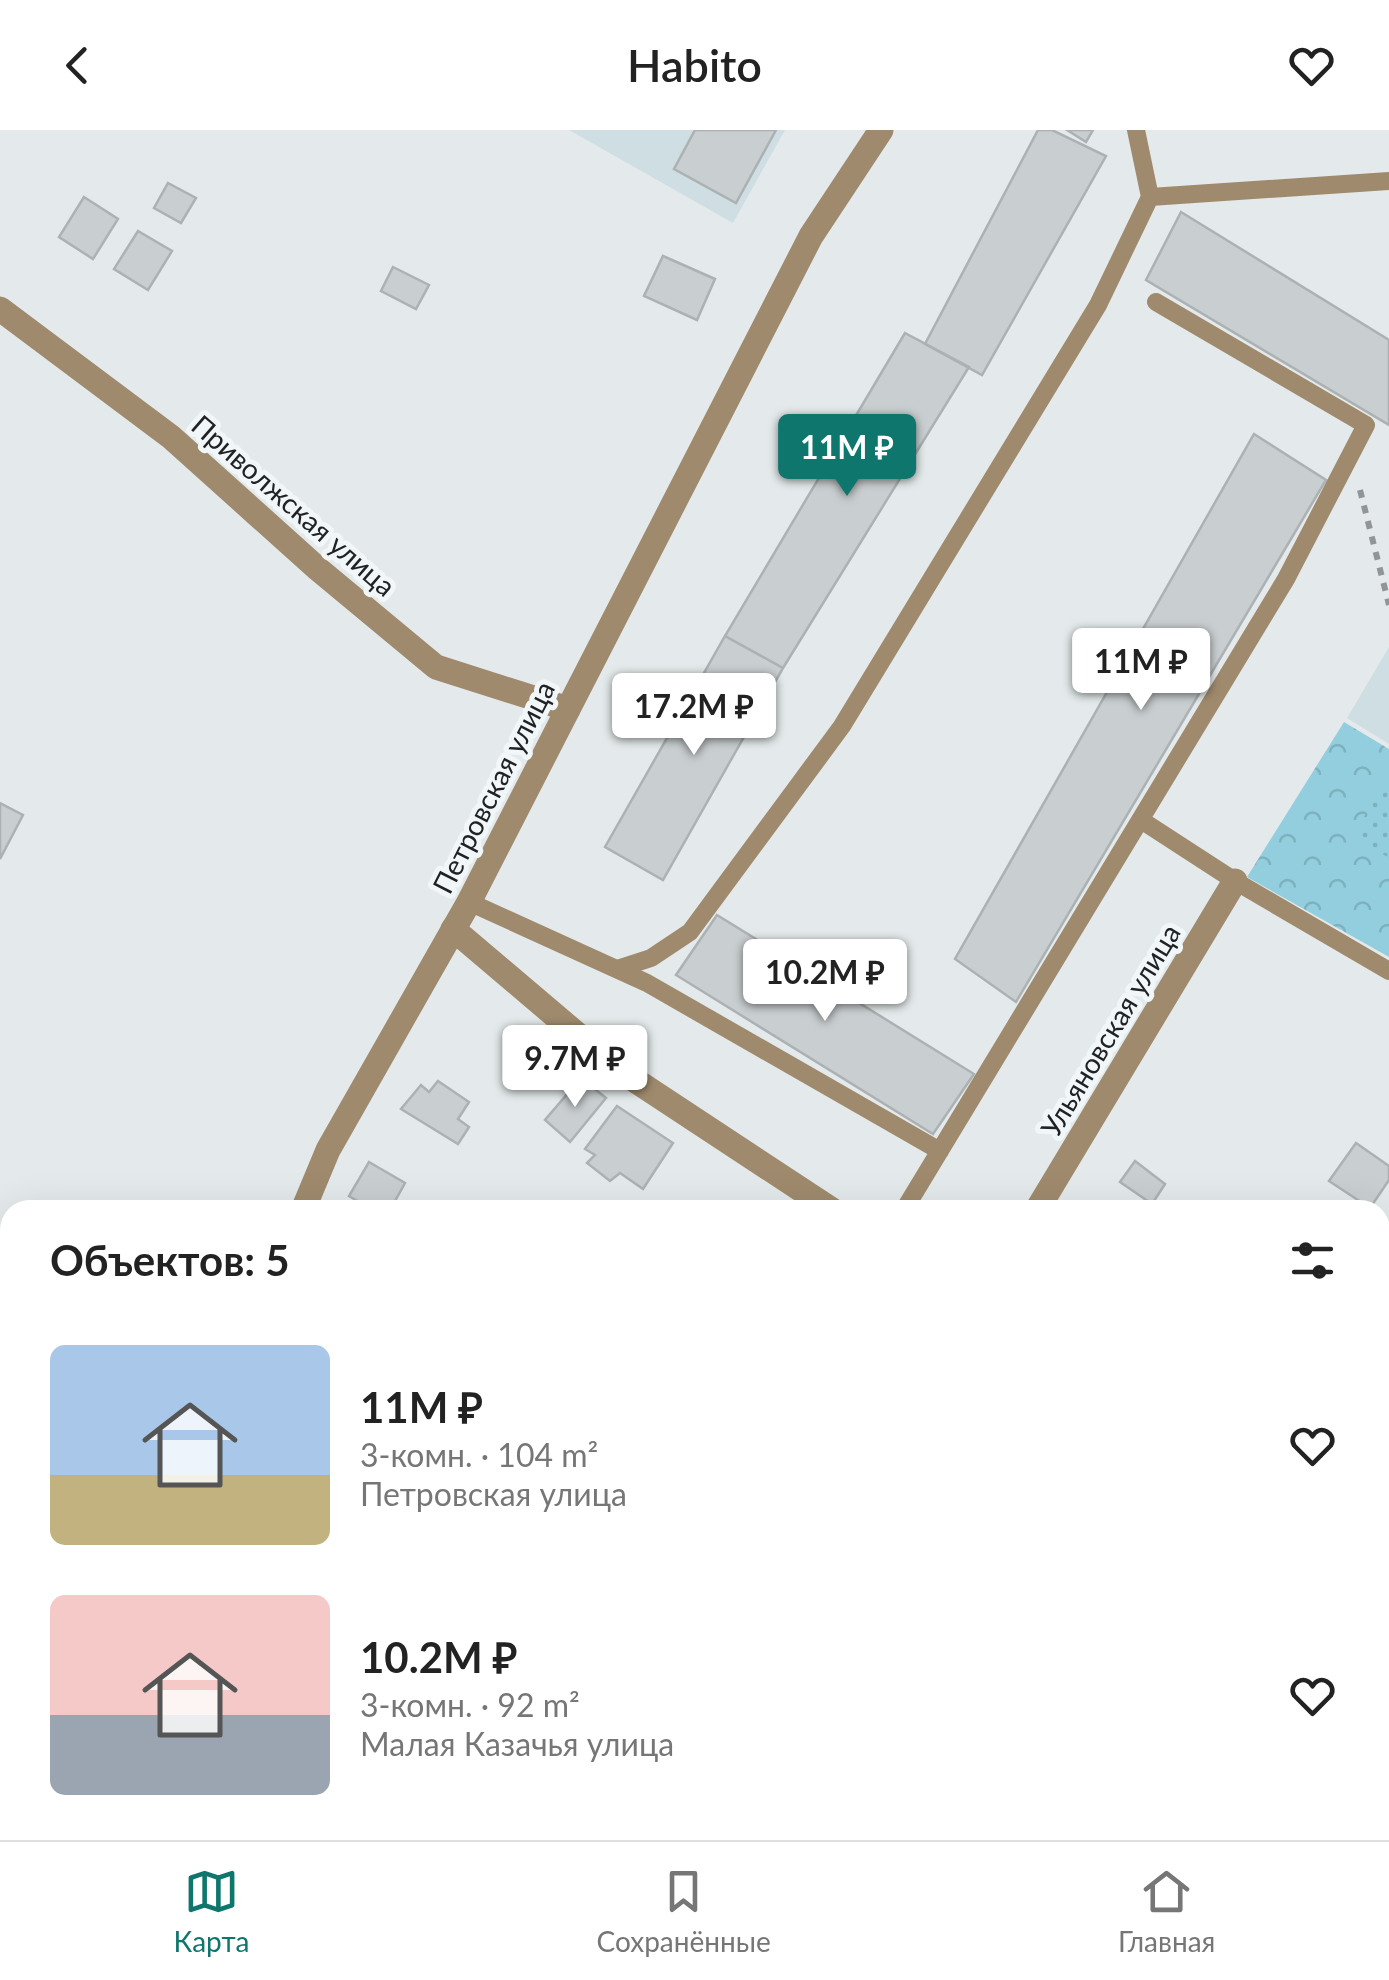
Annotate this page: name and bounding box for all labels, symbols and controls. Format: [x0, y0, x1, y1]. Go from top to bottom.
icon: back [50, 38, 105, 93]
text: Habito [627, 38, 762, 92]
icon: heart [1284, 38, 1339, 93]
street label: Приволжская улица [185, 407, 403, 603]
pin: 11M ₽ [777, 414, 917, 499]
text: 11M ₽ [800, 427, 894, 466]
pin: 11M ₽ [1071, 628, 1211, 713]
text: 11M ₽ [1094, 641, 1188, 680]
pin: 17.2M ₽ [602, 673, 786, 758]
street label: Петровская улица [425, 675, 561, 899]
text: 17.2M ₽ [634, 686, 754, 725]
street label: Ульяновская улица [1033, 918, 1187, 1142]
pin: 10.2M ₽ [733, 939, 917, 1024]
text: 10.2M ₽ [765, 952, 885, 991]
pin: 9.7M ₽ [494, 1025, 656, 1110]
text: 9.7M ₽ [524, 1038, 626, 1077]
icon: filters [1285, 1233, 1340, 1288]
text: Объектов: 5 [50, 1235, 290, 1285]
text: 11M ₽ [360, 1382, 483, 1432]
icon: home [130, 1385, 250, 1505]
icon: heart [1285, 1418, 1340, 1473]
text: 3-комн. · 104 m² [360, 1435, 598, 1474]
text: Петровская улица [360, 1474, 627, 1513]
text: 10.2M ₽ [360, 1632, 517, 1682]
icon: home [130, 1635, 250, 1755]
icon: heart [1285, 1668, 1340, 1723]
text: 3-комн. · 92 m² [360, 1685, 580, 1724]
text: Малая Казачья улица [360, 1724, 674, 1763]
tab: Карта [174, 1864, 249, 1958]
tab: Сохранённые [597, 1864, 771, 1958]
tab: Главная [1118, 1864, 1215, 1958]

